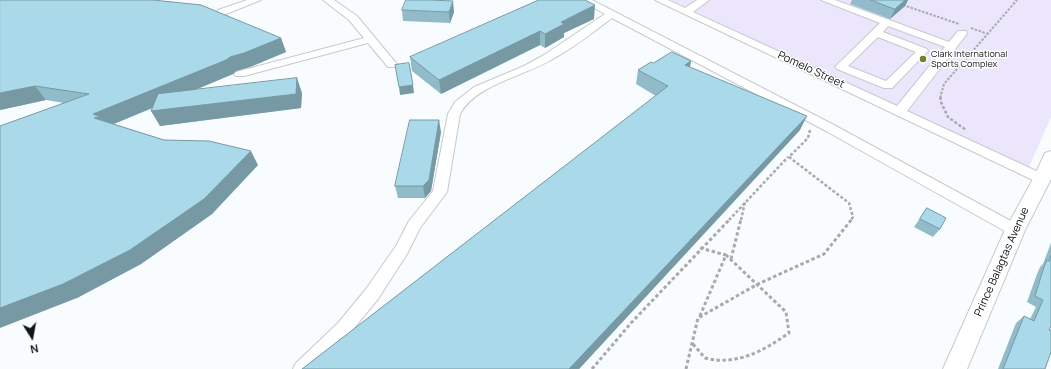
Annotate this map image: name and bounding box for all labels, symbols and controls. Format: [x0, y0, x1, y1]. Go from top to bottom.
street label: Pomelo Street [775, 49, 847, 91]
place label: Clark International Sports Complex [931, 49, 1007, 70]
marker: Clark International Sports Complex [918, 54, 928, 64]
street label: Prince Balagtas Avenue [972, 205, 1032, 319]
north arrow [12, 317, 52, 357]
text: N [29, 341, 40, 357]

